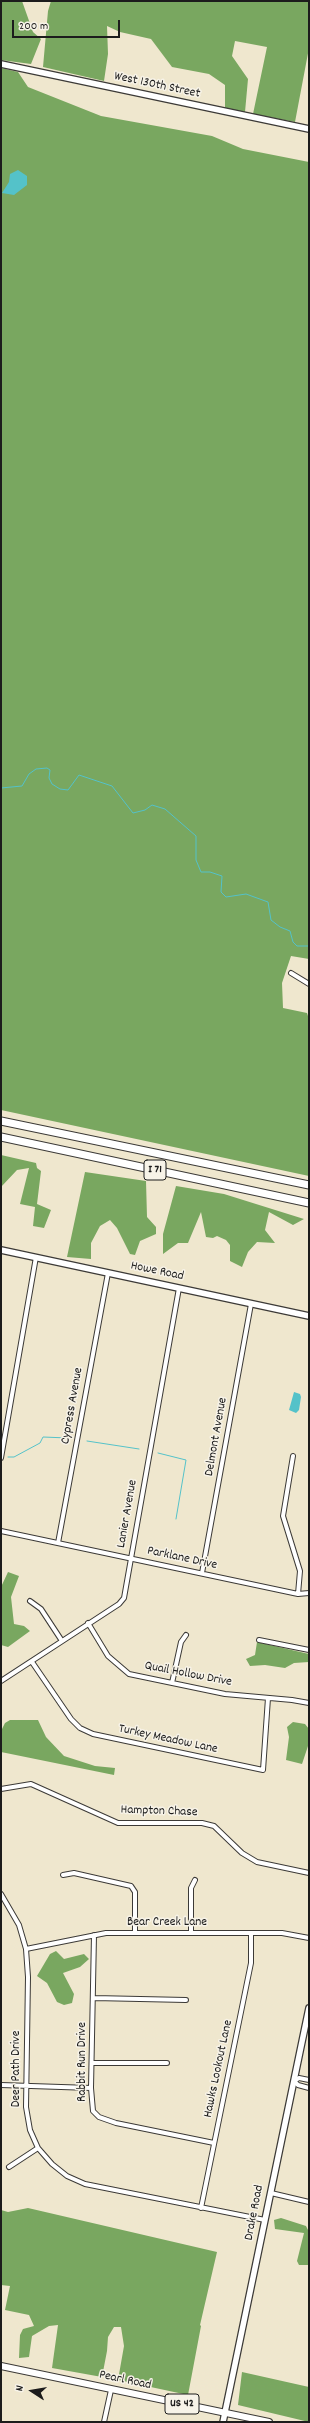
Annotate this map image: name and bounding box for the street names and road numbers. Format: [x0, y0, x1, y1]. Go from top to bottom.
street label: West 130th Street [113, 69, 201, 103]
road number: I 71 [144, 1160, 166, 1180]
street label: Howe Road [129, 1259, 185, 1285]
street label: Cypress Avenue [59, 1366, 87, 1446]
street label: Delmont Avenue [202, 1396, 232, 1478]
street label: Lanier Avenue [114, 1479, 142, 1549]
street label: Parklane Drive [146, 1544, 218, 1574]
street label: Quail Hollow Drive [143, 1659, 233, 1691]
street label: Turkey Meadow Lane [117, 1722, 219, 1758]
street label: Hampton Chase [120, 1803, 198, 1821]
street label: Bear Creek Lane [127, 1915, 207, 1931]
street label: Hawks Lookout Lane [201, 2019, 237, 2119]
street label: Rabbit Run Drive [75, 2022, 91, 2102]
street label: Deer Path Drive [9, 2031, 25, 2107]
street label: Drake Road [242, 2184, 268, 2242]
street label: Pearl Road [97, 2368, 153, 2394]
road number: US 42 [165, 2394, 199, 2414]

